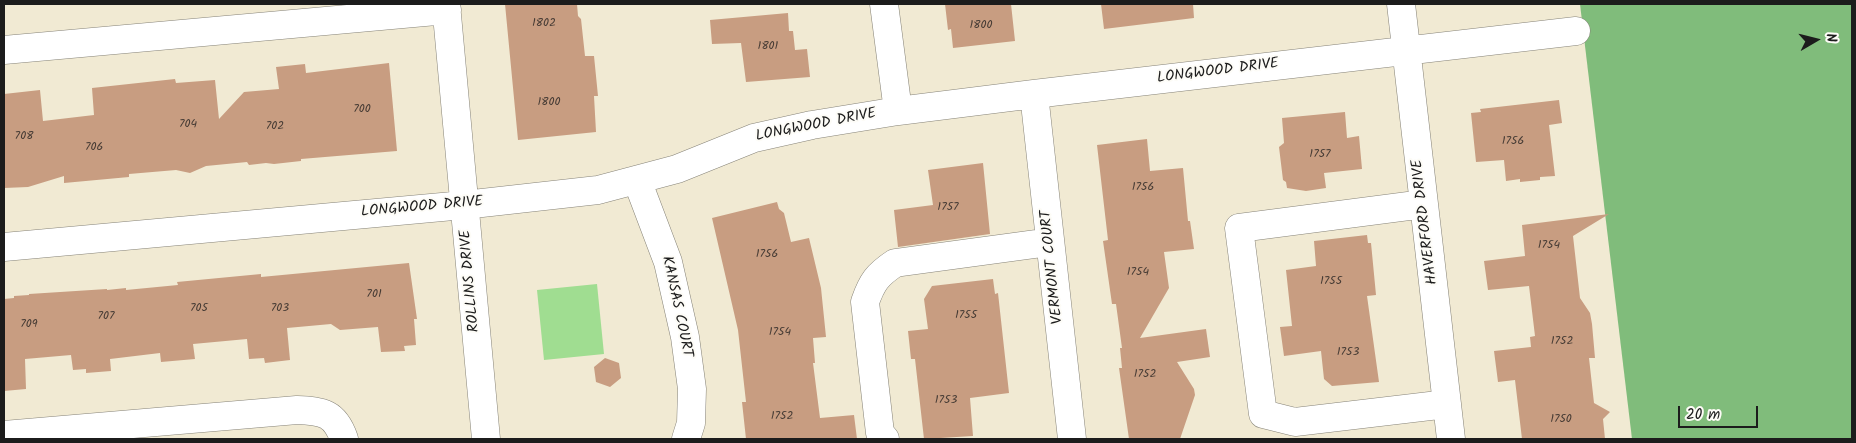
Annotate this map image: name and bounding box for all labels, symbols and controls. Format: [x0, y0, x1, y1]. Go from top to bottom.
north arrow [1791, 15, 1841, 65]
house number: 1802 [532, 17, 556, 31]
house number: 1800 [970, 19, 992, 33]
text: N [1819, 32, 1842, 44]
house number: 1801 [758, 40, 778, 54]
street label: LONGWOOD DRIVE [1156, 56, 1280, 88]
house number: 1800 [538, 96, 560, 110]
house number: 700 [353, 103, 371, 117]
street label: LONGWOOD DRIVE [754, 105, 878, 147]
house number: 704 [179, 118, 197, 132]
house number: 702 [266, 120, 284, 134]
house number: 708 [15, 130, 33, 144]
house number: 1756 [1502, 135, 1524, 149]
house number: 706 [85, 141, 103, 155]
house number: 1757 [1309, 148, 1331, 162]
street label: HAVERFORD DRIVE [1409, 158, 1443, 286]
house number: 1756 [1132, 181, 1154, 195]
street label: LONGWOOD DRIVE [360, 194, 484, 222]
house number: 1757 [937, 201, 959, 215]
street label: VERMONT COURT [1038, 209, 1068, 325]
street label: ROLLINS DRIVE [458, 229, 484, 333]
house number: 1754 [1538, 239, 1560, 253]
house number: 1756 [756, 248, 778, 262]
street label: KANSAS COURT [656, 255, 696, 359]
house number: 1754 [1127, 266, 1149, 280]
house number: 1755 [1320, 275, 1342, 289]
house number: 701 [366, 288, 382, 302]
house number: 705 [190, 302, 208, 316]
house number: 703 [271, 302, 289, 316]
house number: 1755 [955, 309, 977, 323]
house number: 707 [97, 310, 115, 324]
house number: 709 [20, 318, 38, 332]
house number: 1754 [769, 326, 791, 340]
house number: 1752 [1551, 335, 1573, 349]
house number: 1753 [1337, 346, 1359, 360]
house number: 1752 [1134, 368, 1156, 382]
house number: 1753 [935, 394, 957, 408]
scale bar [1681, 396, 1761, 428]
text: 20 m [1686, 403, 1720, 427]
house number: 1752 [771, 410, 793, 424]
house number: 1750 [1550, 413, 1572, 427]

